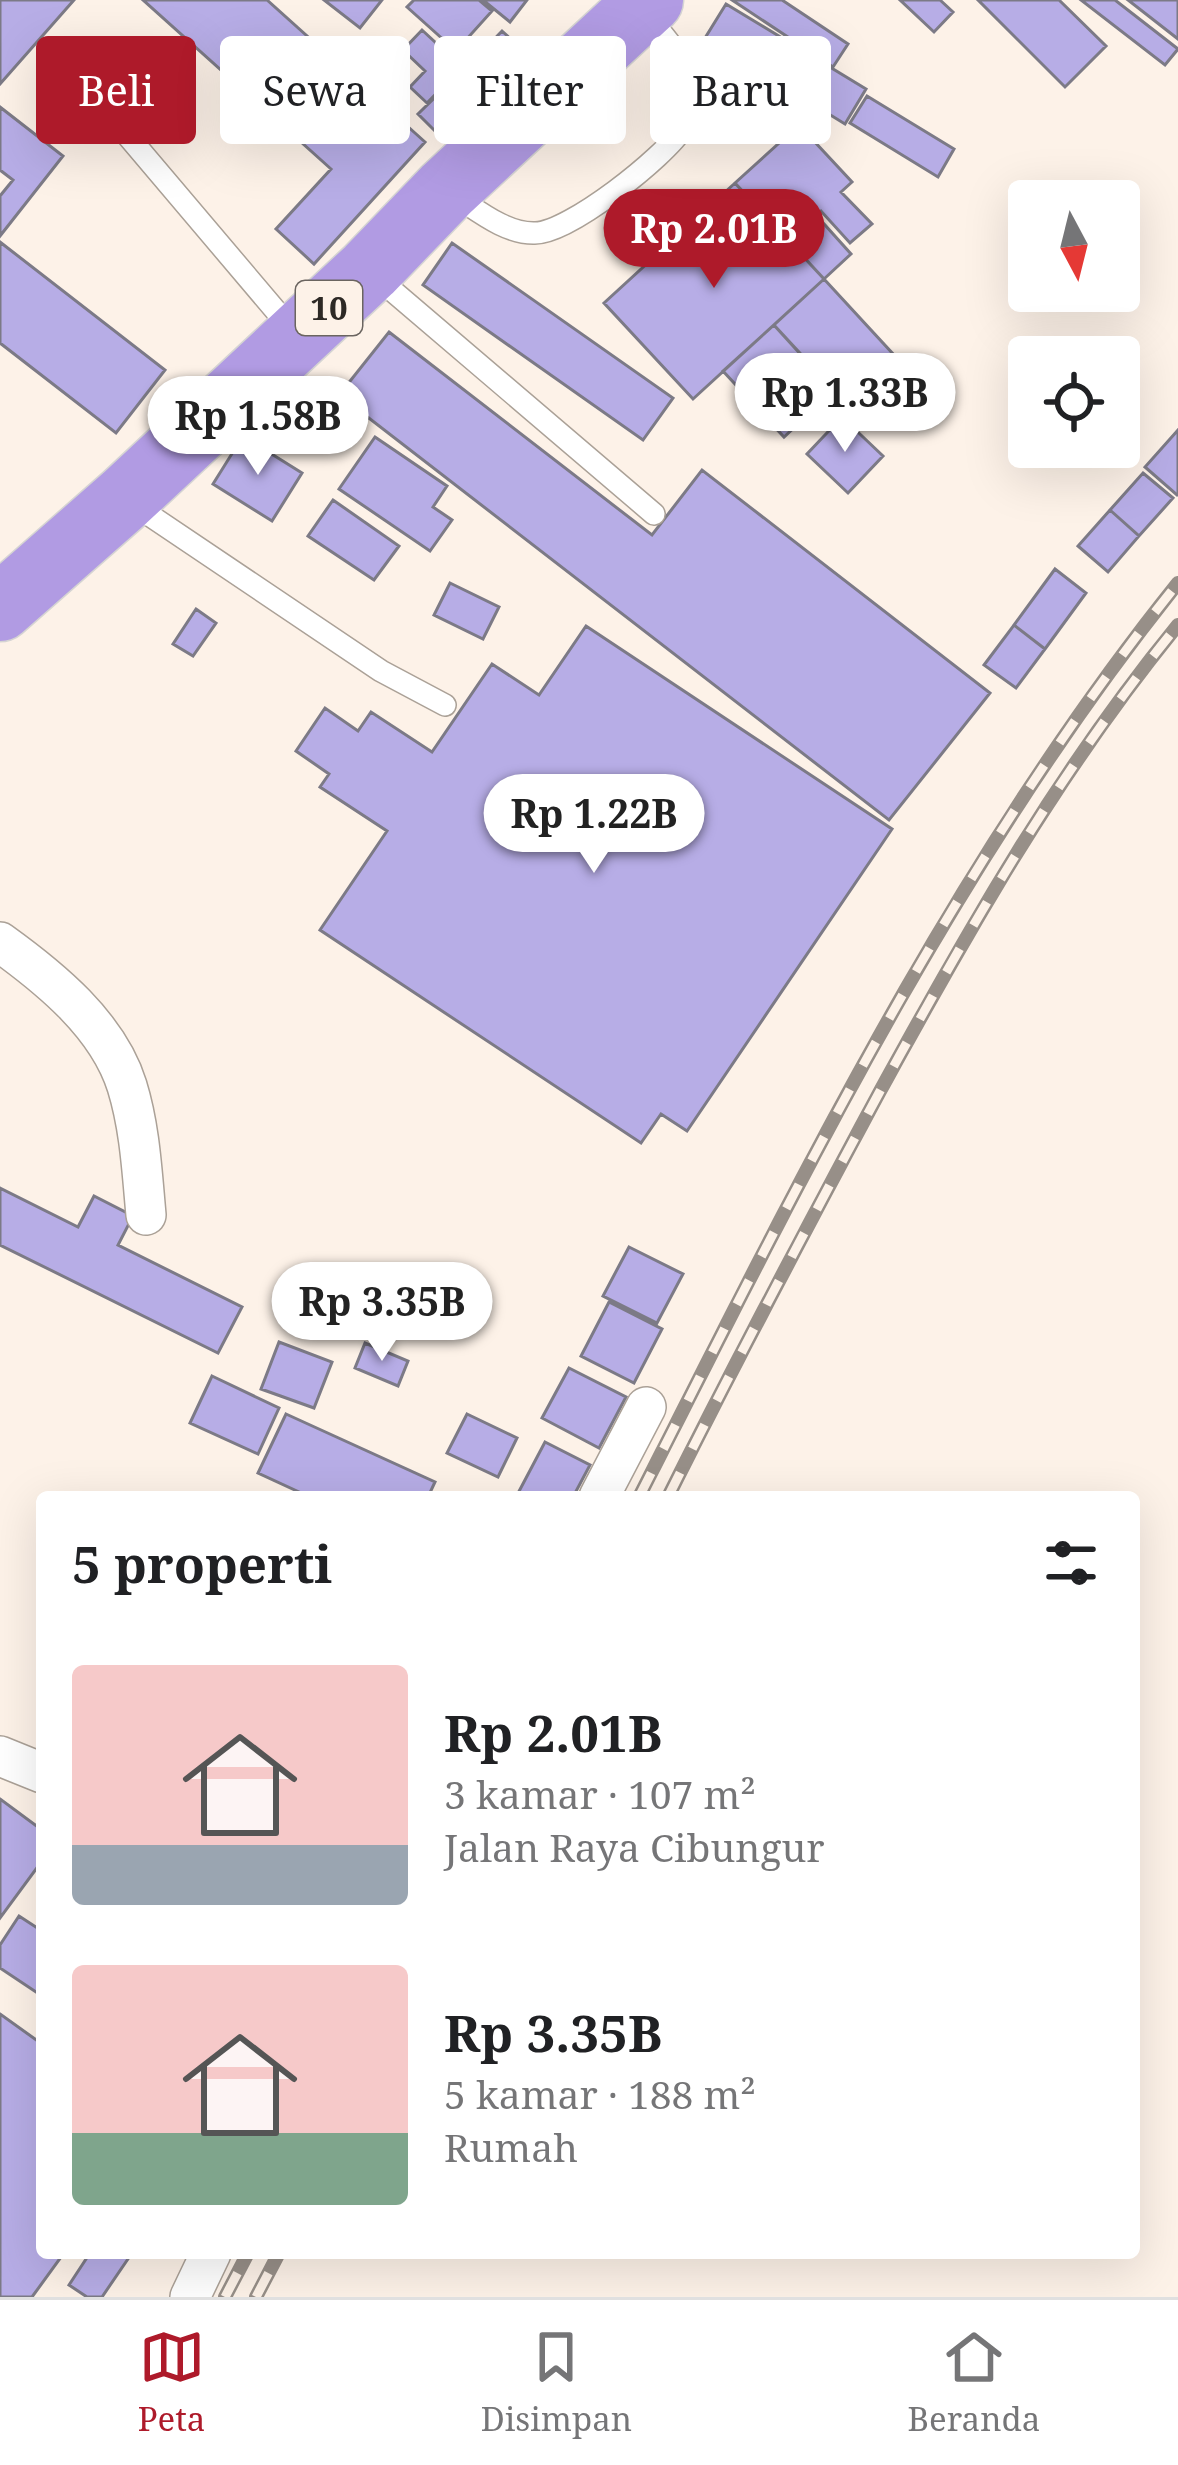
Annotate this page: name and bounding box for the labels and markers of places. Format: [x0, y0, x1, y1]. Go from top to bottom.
pin: Rp 2.01B [590, 189, 838, 291]
pin: Rp 1.33B [721, 353, 969, 455]
pin: Rp 1.58B [134, 376, 382, 478]
pin: Rp 1.22B [470, 774, 718, 876]
pin: Rp 3.35B [258, 1262, 506, 1364]

